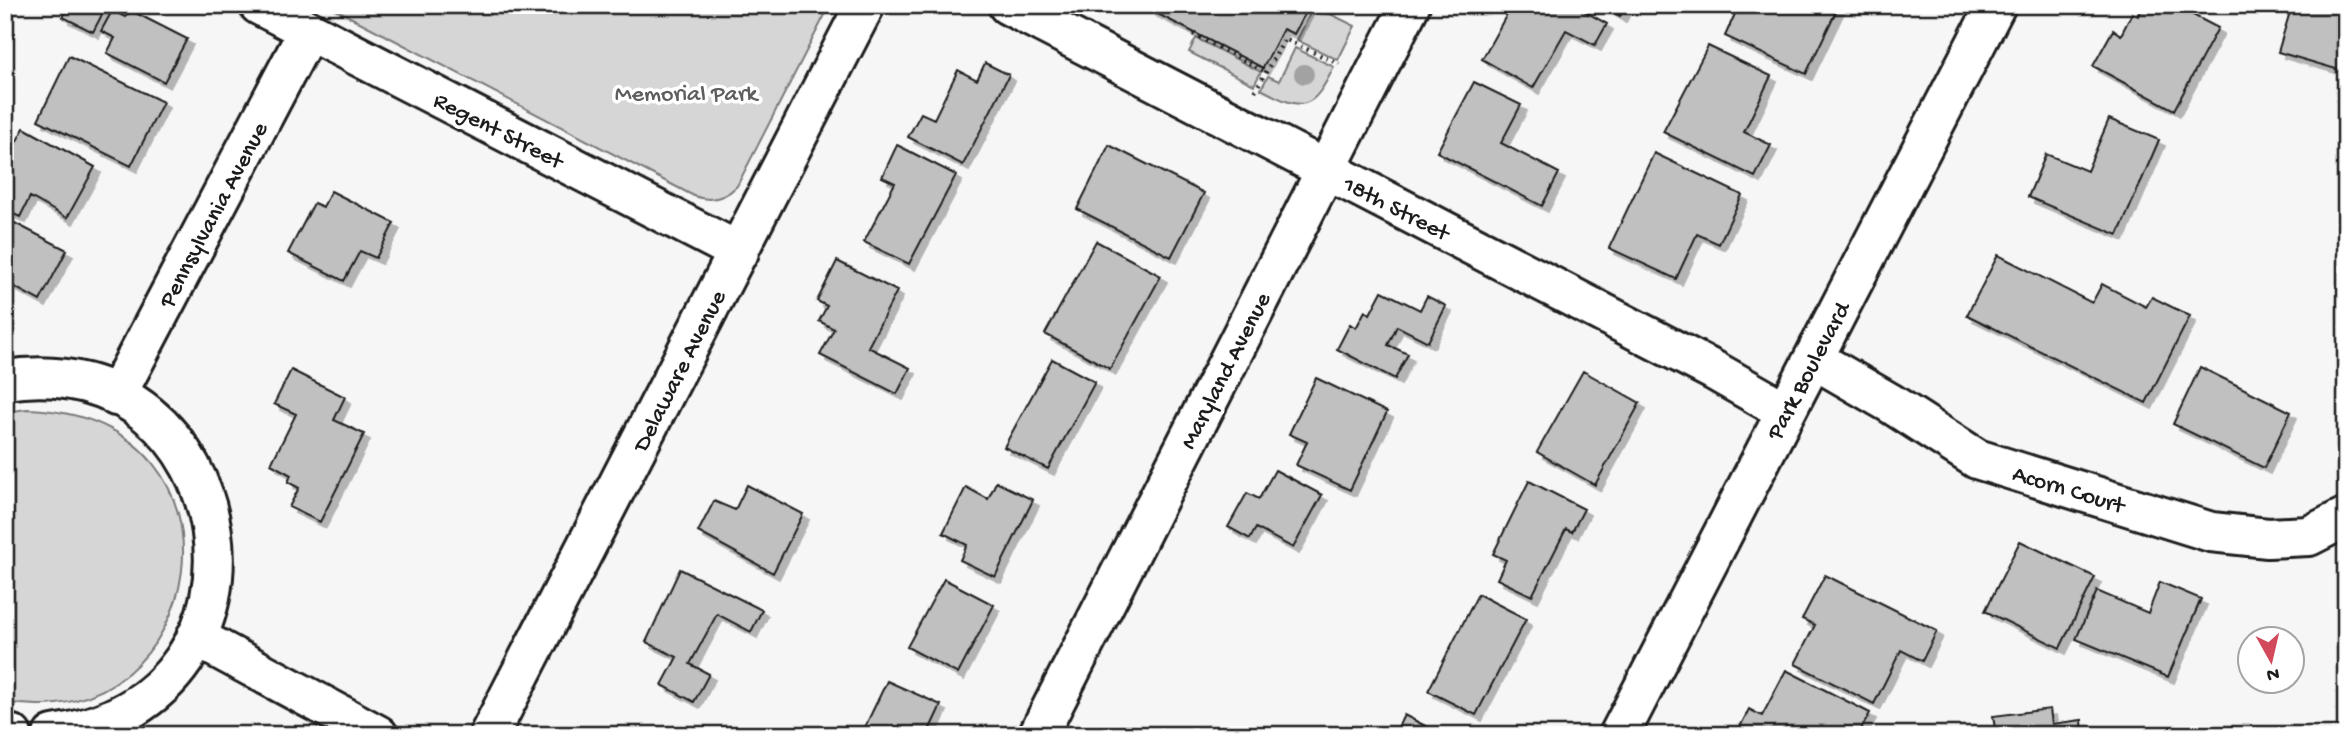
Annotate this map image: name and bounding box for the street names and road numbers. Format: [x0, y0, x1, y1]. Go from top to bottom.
street label: Regent Street [428, 87, 569, 178]
street label: Pennsylvania Avenue [153, 117, 277, 314]
street label: 18th Street [1337, 171, 1455, 250]
street label: Delaware Avenue [627, 285, 735, 459]
street label: Maryland Avenue [1175, 288, 1279, 455]
street label: Park Boulevard [1761, 296, 1859, 446]
street label: Acorn Court [2009, 461, 2129, 523]

